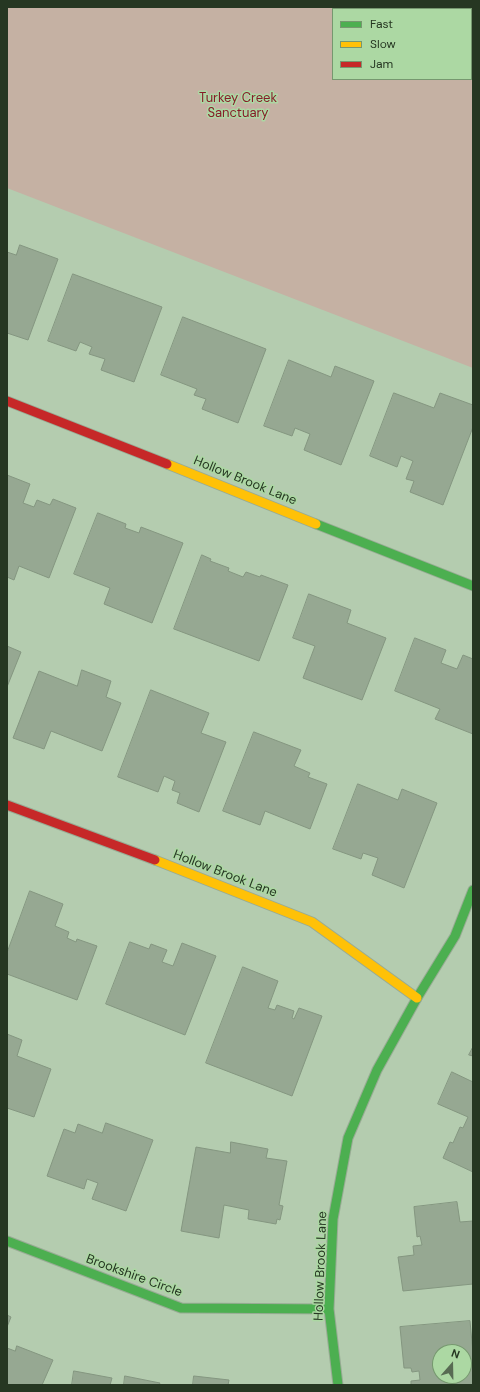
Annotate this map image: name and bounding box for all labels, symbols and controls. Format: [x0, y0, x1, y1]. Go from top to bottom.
legend [332, 8, 472, 80]
text: Fast [370, 16, 393, 32]
text: Slow [370, 36, 396, 52]
text: Jam [370, 56, 393, 72]
park label: Turkey Creek Sanctuary [199, 91, 277, 122]
street label: Hollow Brook Lane [191, 453, 299, 509]
street label: Hollow Brook Lane [171, 847, 279, 901]
street label: Hollow Brook Lane [311, 1211, 331, 1321]
street label: Brookshire Circle [84, 1251, 184, 1301]
north arrow [432, 1344, 472, 1384]
text: N [450, 1346, 462, 1362]

